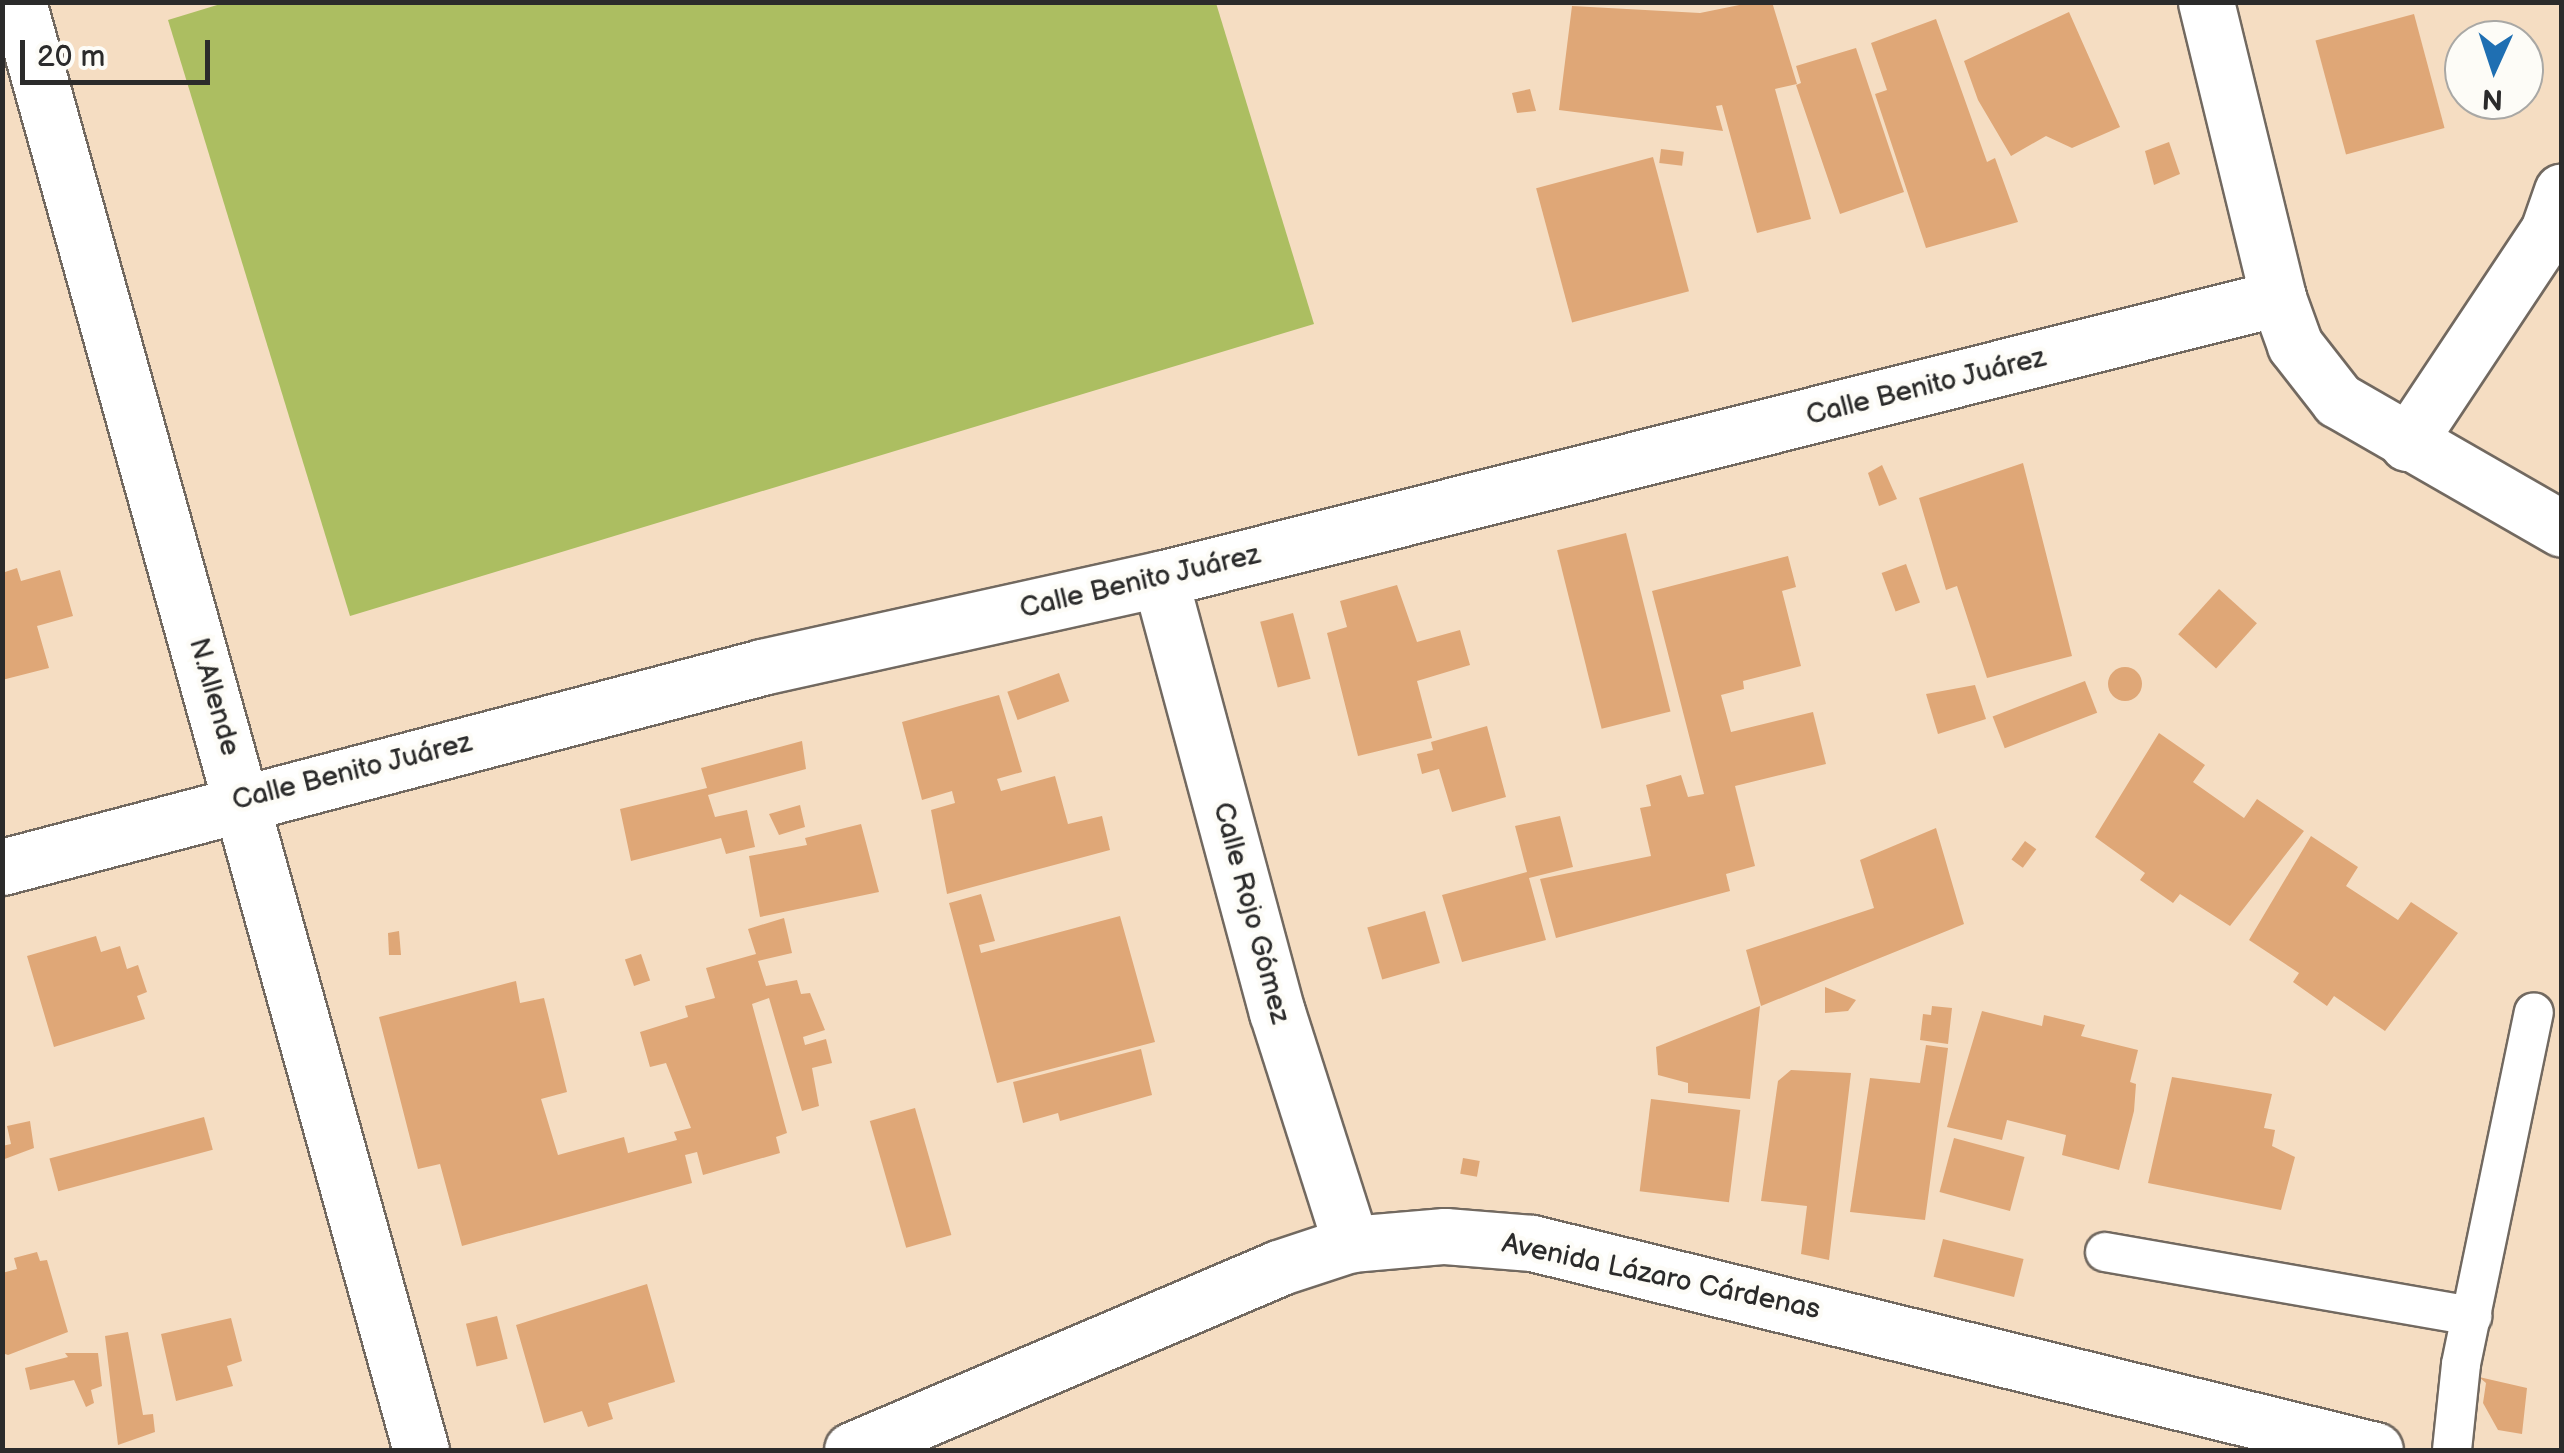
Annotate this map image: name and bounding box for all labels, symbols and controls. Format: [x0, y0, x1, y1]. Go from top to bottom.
scale bar [25, 20, 215, 82]
north arrow [2444, 20, 2544, 120]
text: 20 m [37, 39, 105, 75]
text: N [2481, 81, 2504, 115]
street label: Calle Benito Juárez [1802, 341, 2050, 433]
street label: Calle Benito Juárez [1016, 538, 1264, 626]
street label: N.Allende [181, 634, 247, 760]
street label: Calle Benito Juárez [228, 726, 476, 818]
street label: Calle Rojo Gómez [1205, 799, 1297, 1027]
street label: Avenida Lázaro Cárdenas [1499, 1227, 1823, 1327]

